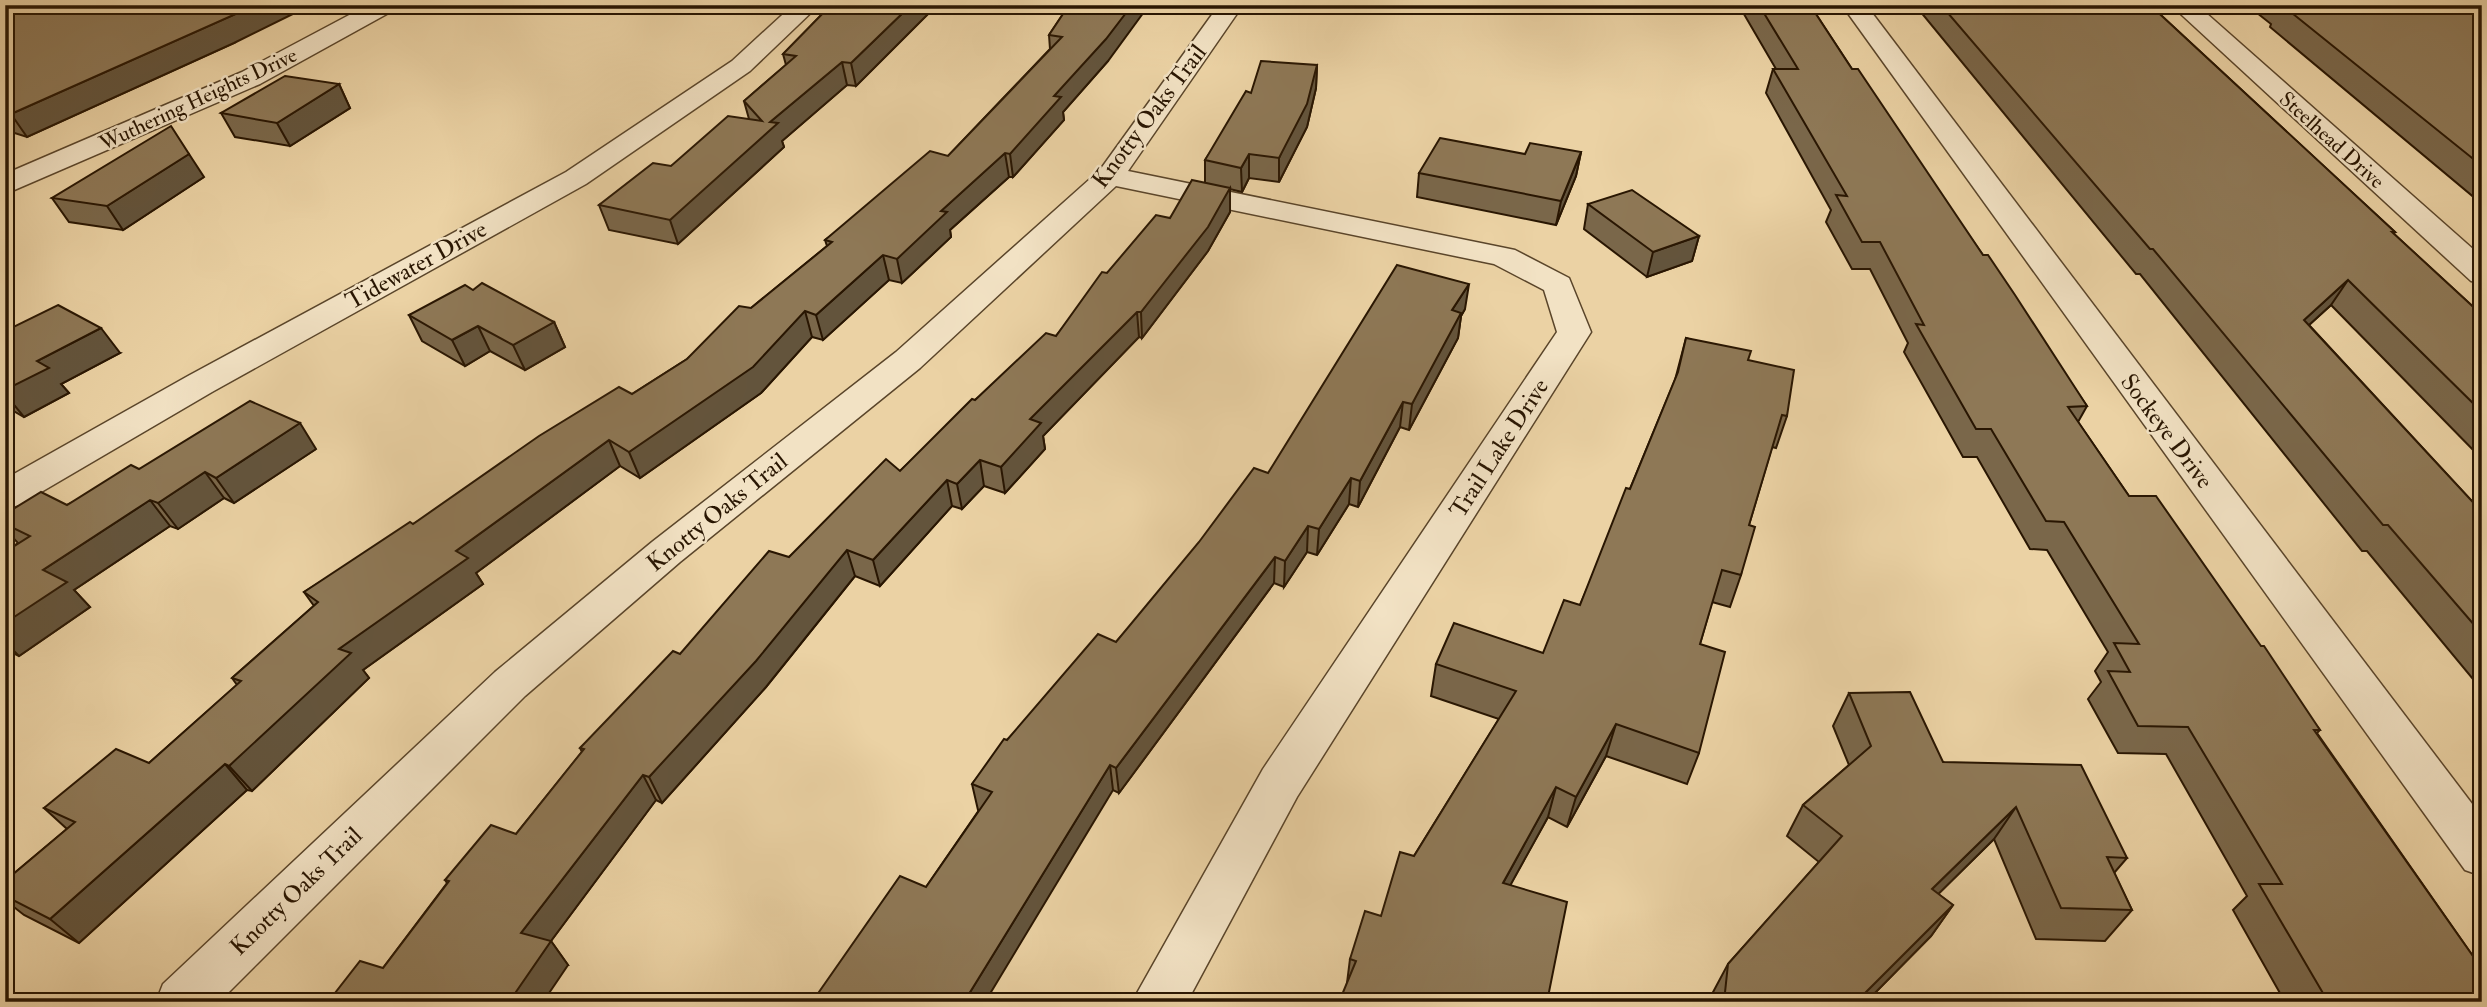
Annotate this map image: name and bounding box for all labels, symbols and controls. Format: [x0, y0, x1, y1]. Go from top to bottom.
street label: Knotty Oaks Trail [1085, 38, 1214, 194]
street label: Wuthering Heights Drive [94, 42, 302, 158]
street label: Steelhead Drive [2273, 86, 2390, 195]
street label: Tidewater Drive [340, 214, 492, 317]
street label: Sockeye Drive [2113, 368, 2220, 495]
street label: Trail Lake Drive [1443, 373, 1556, 524]
street label: Knotty Oaks Trail [641, 446, 794, 579]
street label: Knotty Oaks Trail [224, 820, 369, 962]

